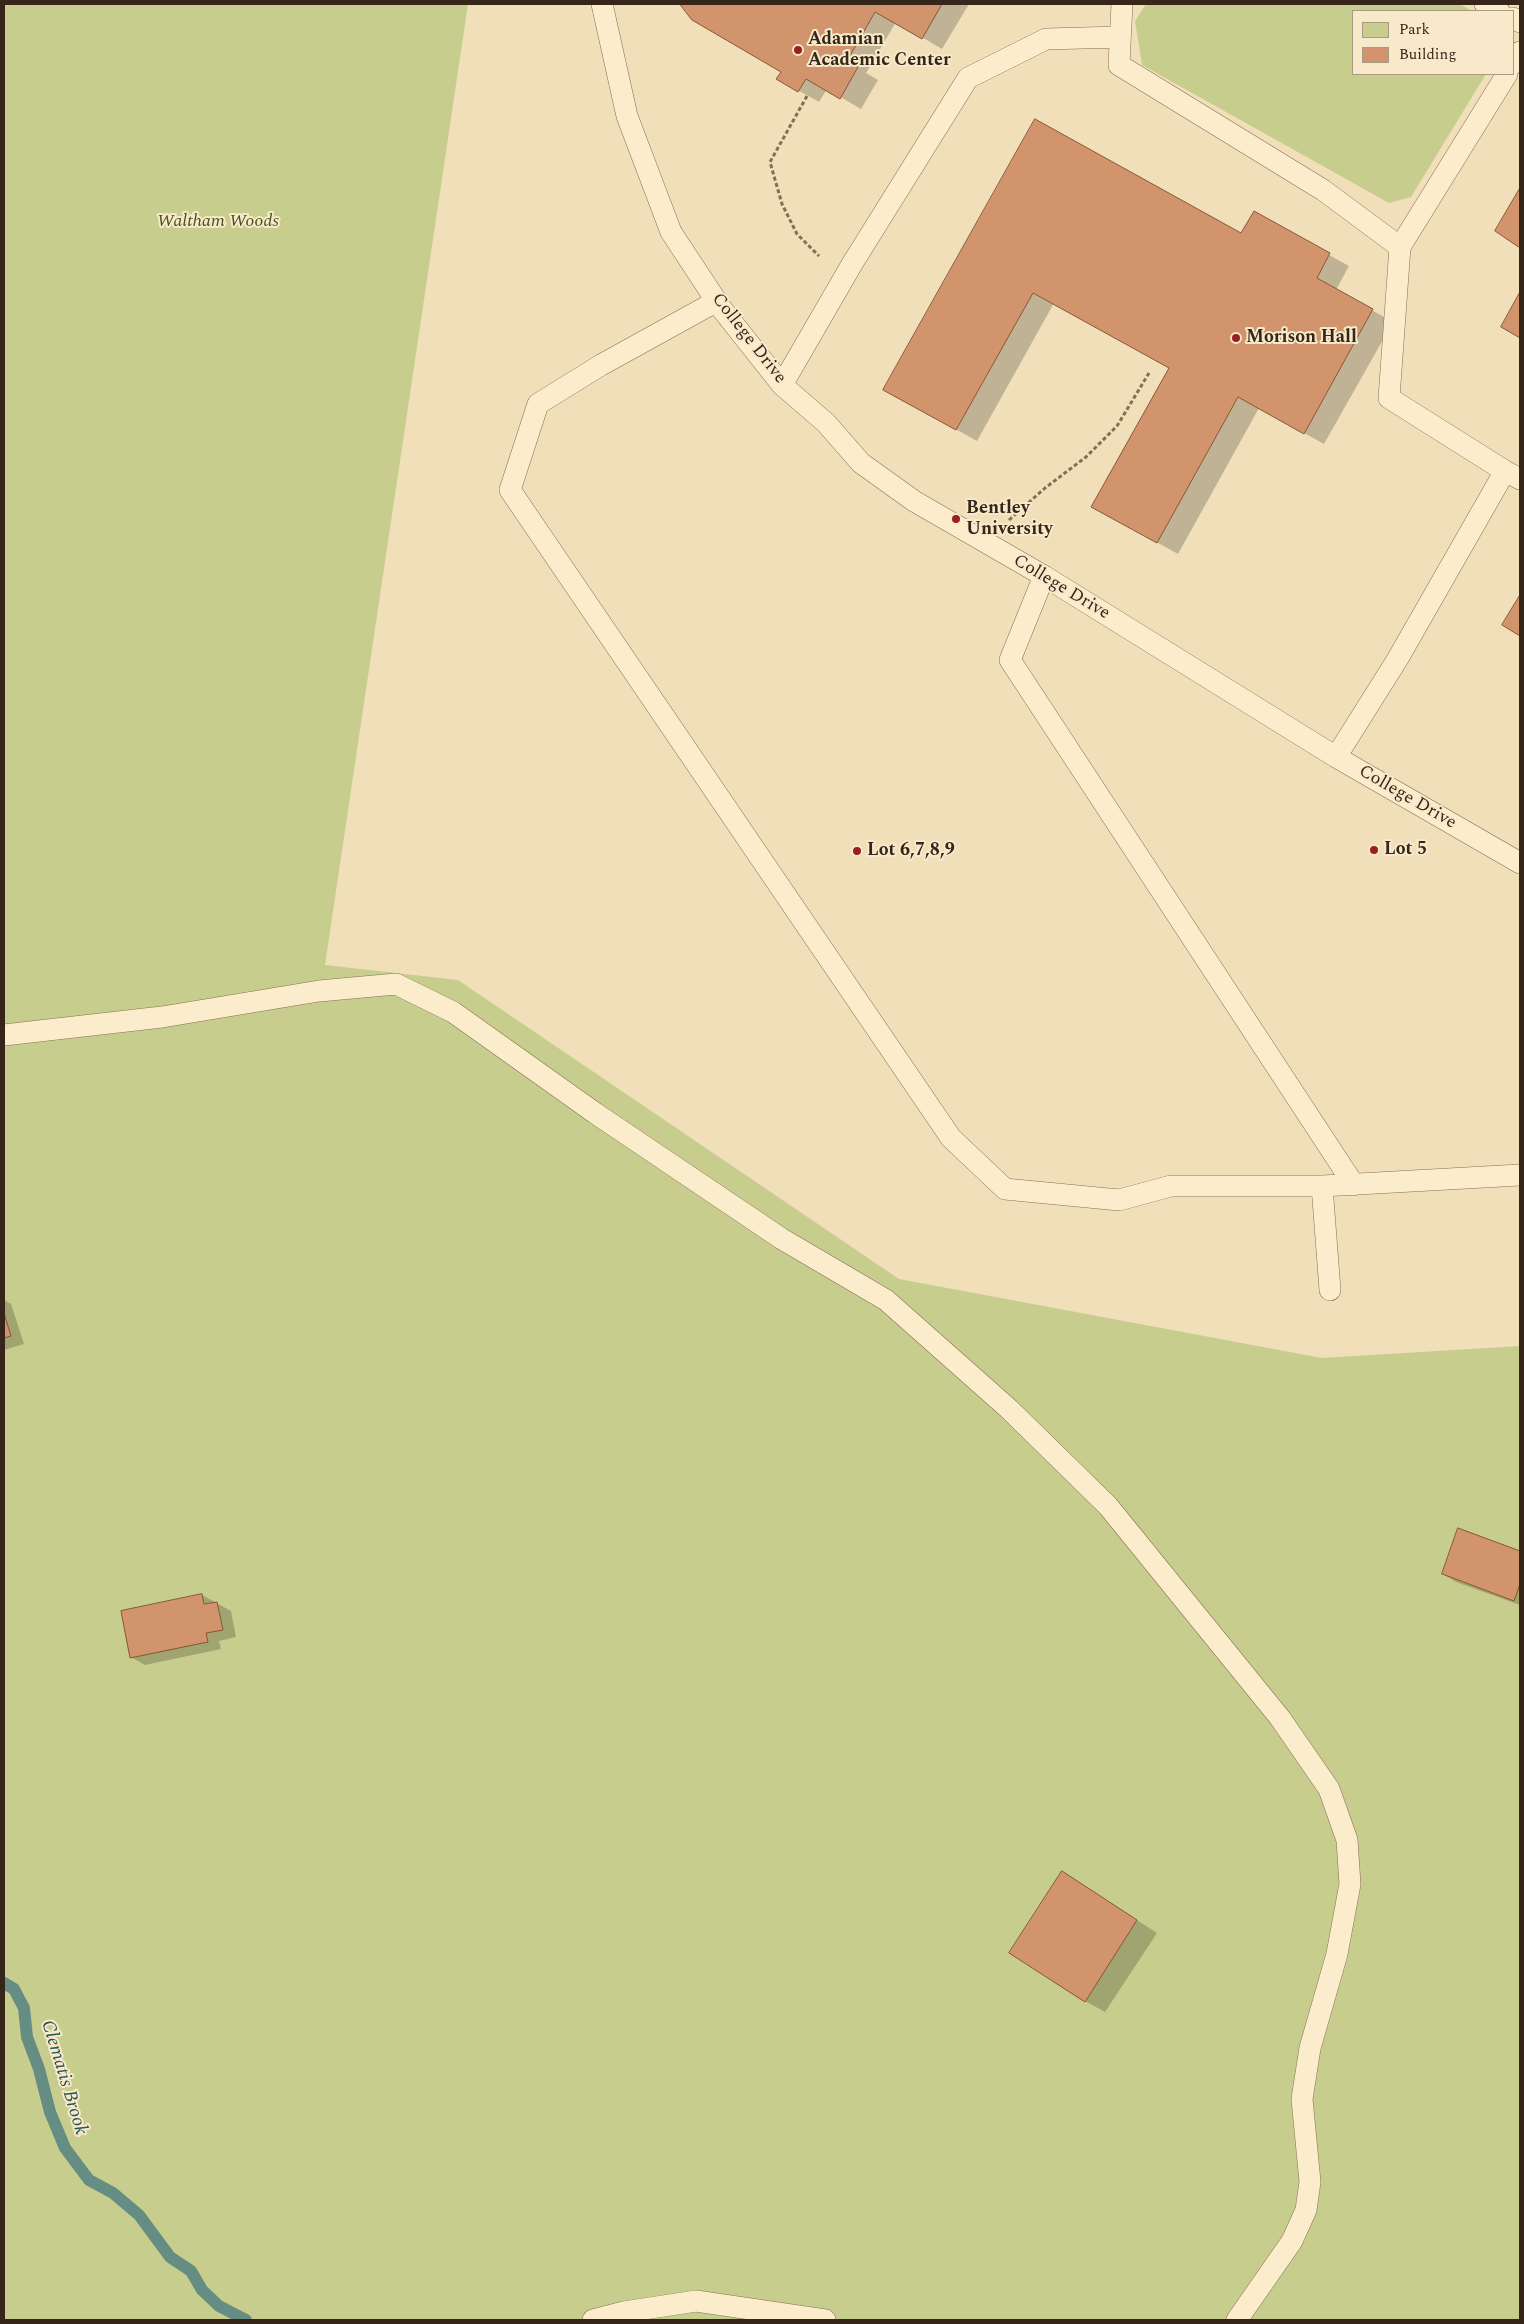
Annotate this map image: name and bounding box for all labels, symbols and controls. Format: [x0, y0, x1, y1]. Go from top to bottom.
legend [1352, 10, 1514, 75]
text: Park [1399, 18, 1430, 41]
place label: Adamian Academic Center [808, 29, 951, 72]
text: Building [1399, 43, 1456, 66]
marker: Adamian Academic Center [792, 44, 804, 56]
park label: Waltham Woods [157, 211, 279, 233]
street label: College Drive [706, 289, 790, 389]
place label: Morison Hall [1246, 327, 1357, 349]
marker: Morison Hall [1230, 332, 1242, 344]
place label: Bentley University [966, 498, 1053, 540]
marker: Bentley University [950, 513, 962, 525]
street label: College Drive [1009, 551, 1113, 625]
street label: College Drive [1354, 761, 1460, 835]
place label: Lot 5 [1384, 839, 1427, 861]
place label: Lot 6,7,8,9 [867, 840, 955, 862]
marker: Lot 5 [1368, 844, 1380, 856]
marker: Lot 6,7,8,9 [851, 845, 863, 857]
water label: Clematis Brook [35, 2018, 91, 2138]

